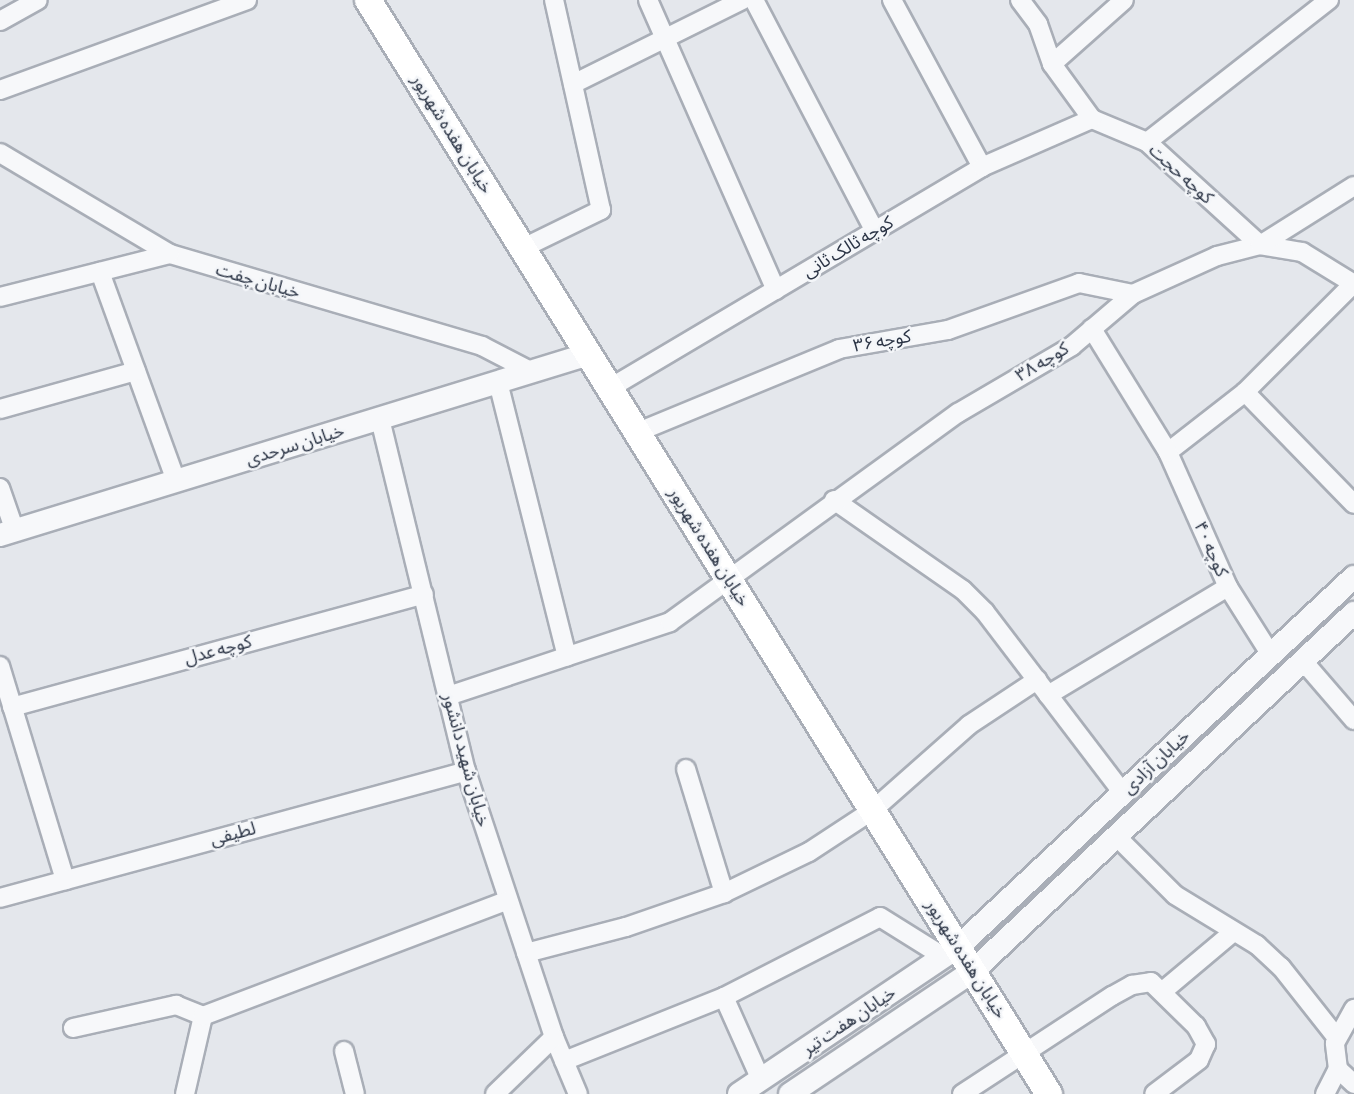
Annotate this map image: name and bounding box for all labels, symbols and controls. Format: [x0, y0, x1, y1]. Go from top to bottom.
street label: خیابان هفده شهریور [407, 70, 497, 198]
street label: کوچه حجت [1144, 139, 1218, 209]
street label: کوچه ثالک ثانی [799, 212, 897, 282]
street label: خیابان چفت [213, 259, 303, 303]
street label: کوچه ۳۶ [851, 325, 913, 357]
street label: کوچه ۳۸ [1011, 338, 1073, 386]
street label: خیابان سرحدی [243, 420, 347, 470]
street label: خیابان هفده شهریور [664, 483, 754, 611]
street label: کوچه ۴۰ [1189, 518, 1233, 580]
street label: کوچه عدل [182, 631, 254, 669]
street label: خیابان شهید دانشور [438, 691, 494, 829]
street label: خیابان آزادی [1118, 725, 1194, 799]
street label: لطیفی [208, 818, 258, 850]
street label: خیابان هفده شهریور [921, 895, 1011, 1023]
street label: خیابان هفت تیر [798, 982, 900, 1060]

